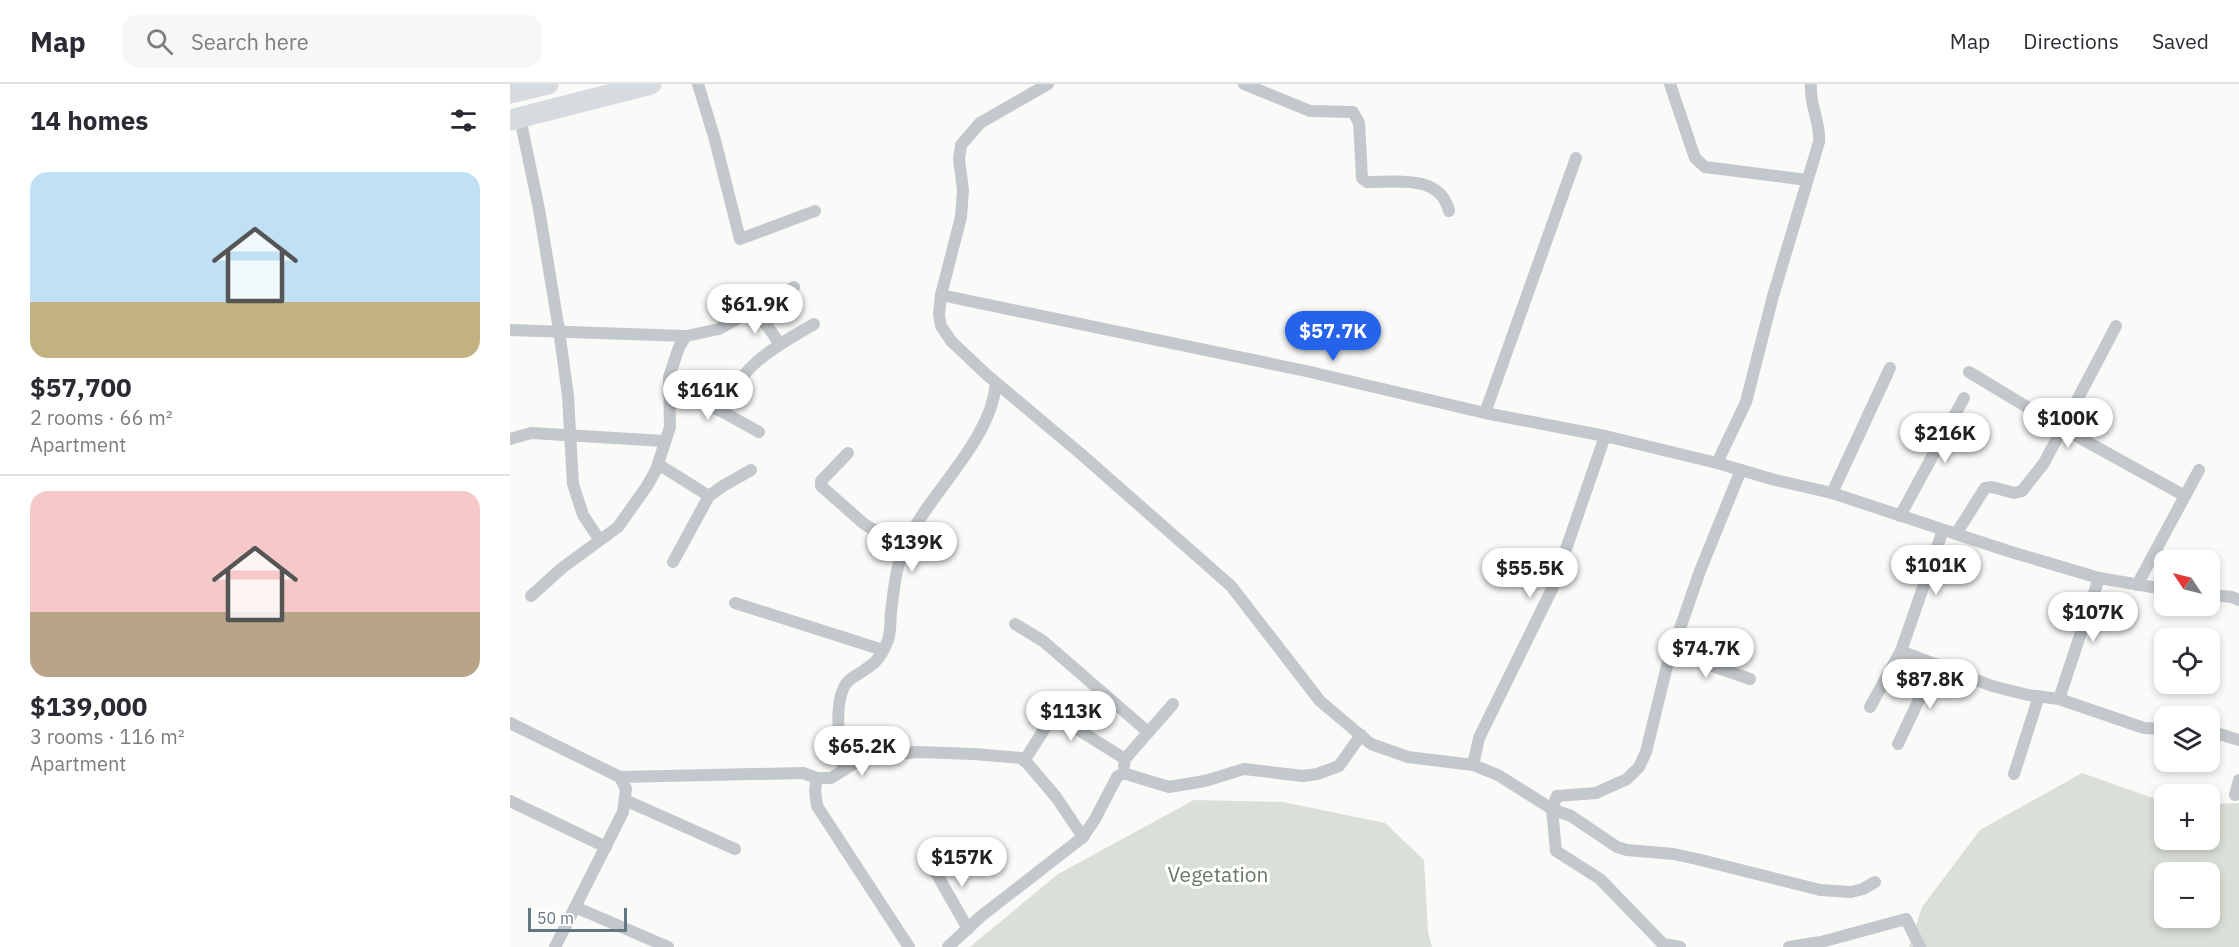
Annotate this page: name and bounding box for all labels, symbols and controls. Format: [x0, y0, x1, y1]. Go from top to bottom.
search box [122, 14, 542, 68]
text: Map [30, 23, 86, 60]
icon: search [143, 25, 176, 58]
text: Search here [191, 27, 309, 56]
text: Map [1950, 27, 1990, 55]
text: Directions [2023, 27, 2119, 55]
text: Saved [2152, 27, 2209, 55]
text: 14 homes [30, 103, 148, 137]
icon: filters [447, 104, 480, 137]
icon: home [201, 211, 309, 319]
pin: $61.9K [706, 284, 804, 335]
text: $61.9K [721, 290, 789, 317]
pin: $57.7K [1284, 311, 1382, 362]
text: $57.7K [1299, 317, 1367, 344]
text: $57,700 [30, 370, 132, 404]
pin: $161K [666, 370, 750, 421]
text: $161K [677, 376, 739, 403]
pin: $100K [2026, 398, 2110, 449]
text: 2 rooms · 66 m² [30, 404, 173, 431]
text: $100K [2037, 404, 2099, 431]
pin: $216K [1903, 413, 1987, 464]
text: $216K [1914, 419, 1976, 446]
text: Apartment [30, 431, 126, 458]
pin: $139K [870, 522, 954, 573]
text: $139K [881, 528, 943, 555]
icon: home [201, 530, 309, 638]
pin: $101K [1894, 545, 1978, 596]
pin: $55.5K [1481, 548, 1579, 599]
north arrow [2154, 550, 2220, 616]
map controls [2154, 550, 2220, 928]
text: $101K [1905, 551, 1967, 578]
text: $55.5K [1496, 554, 1564, 581]
pin: $107K [2051, 592, 2135, 643]
text: $107K [2062, 598, 2124, 625]
pin: $74.7K [1657, 628, 1755, 679]
button: locate [2154, 628, 2220, 694]
text: $74.7K [1672, 634, 1740, 661]
pin: $87.8K [1881, 659, 1979, 710]
text: $87.8K [1896, 665, 1964, 692]
text: $139,000 [30, 689, 147, 723]
pin: $113K [1029, 691, 1113, 742]
text: $113K [1040, 697, 1102, 724]
button: layers [2154, 706, 2220, 772]
text: 3 rooms · 116 m² [30, 723, 185, 750]
pin: $65.2K [813, 726, 911, 777]
text: $65.2K [828, 732, 896, 759]
text: Apartment [30, 750, 126, 777]
button: + [2154, 784, 2220, 850]
pin: $157K [920, 837, 1004, 888]
text: $157K [931, 843, 993, 870]
park label: Vegetation [1167, 860, 1269, 888]
button: − [2154, 862, 2220, 928]
scale bar [528, 905, 627, 932]
text: 50 m [537, 908, 574, 928]

